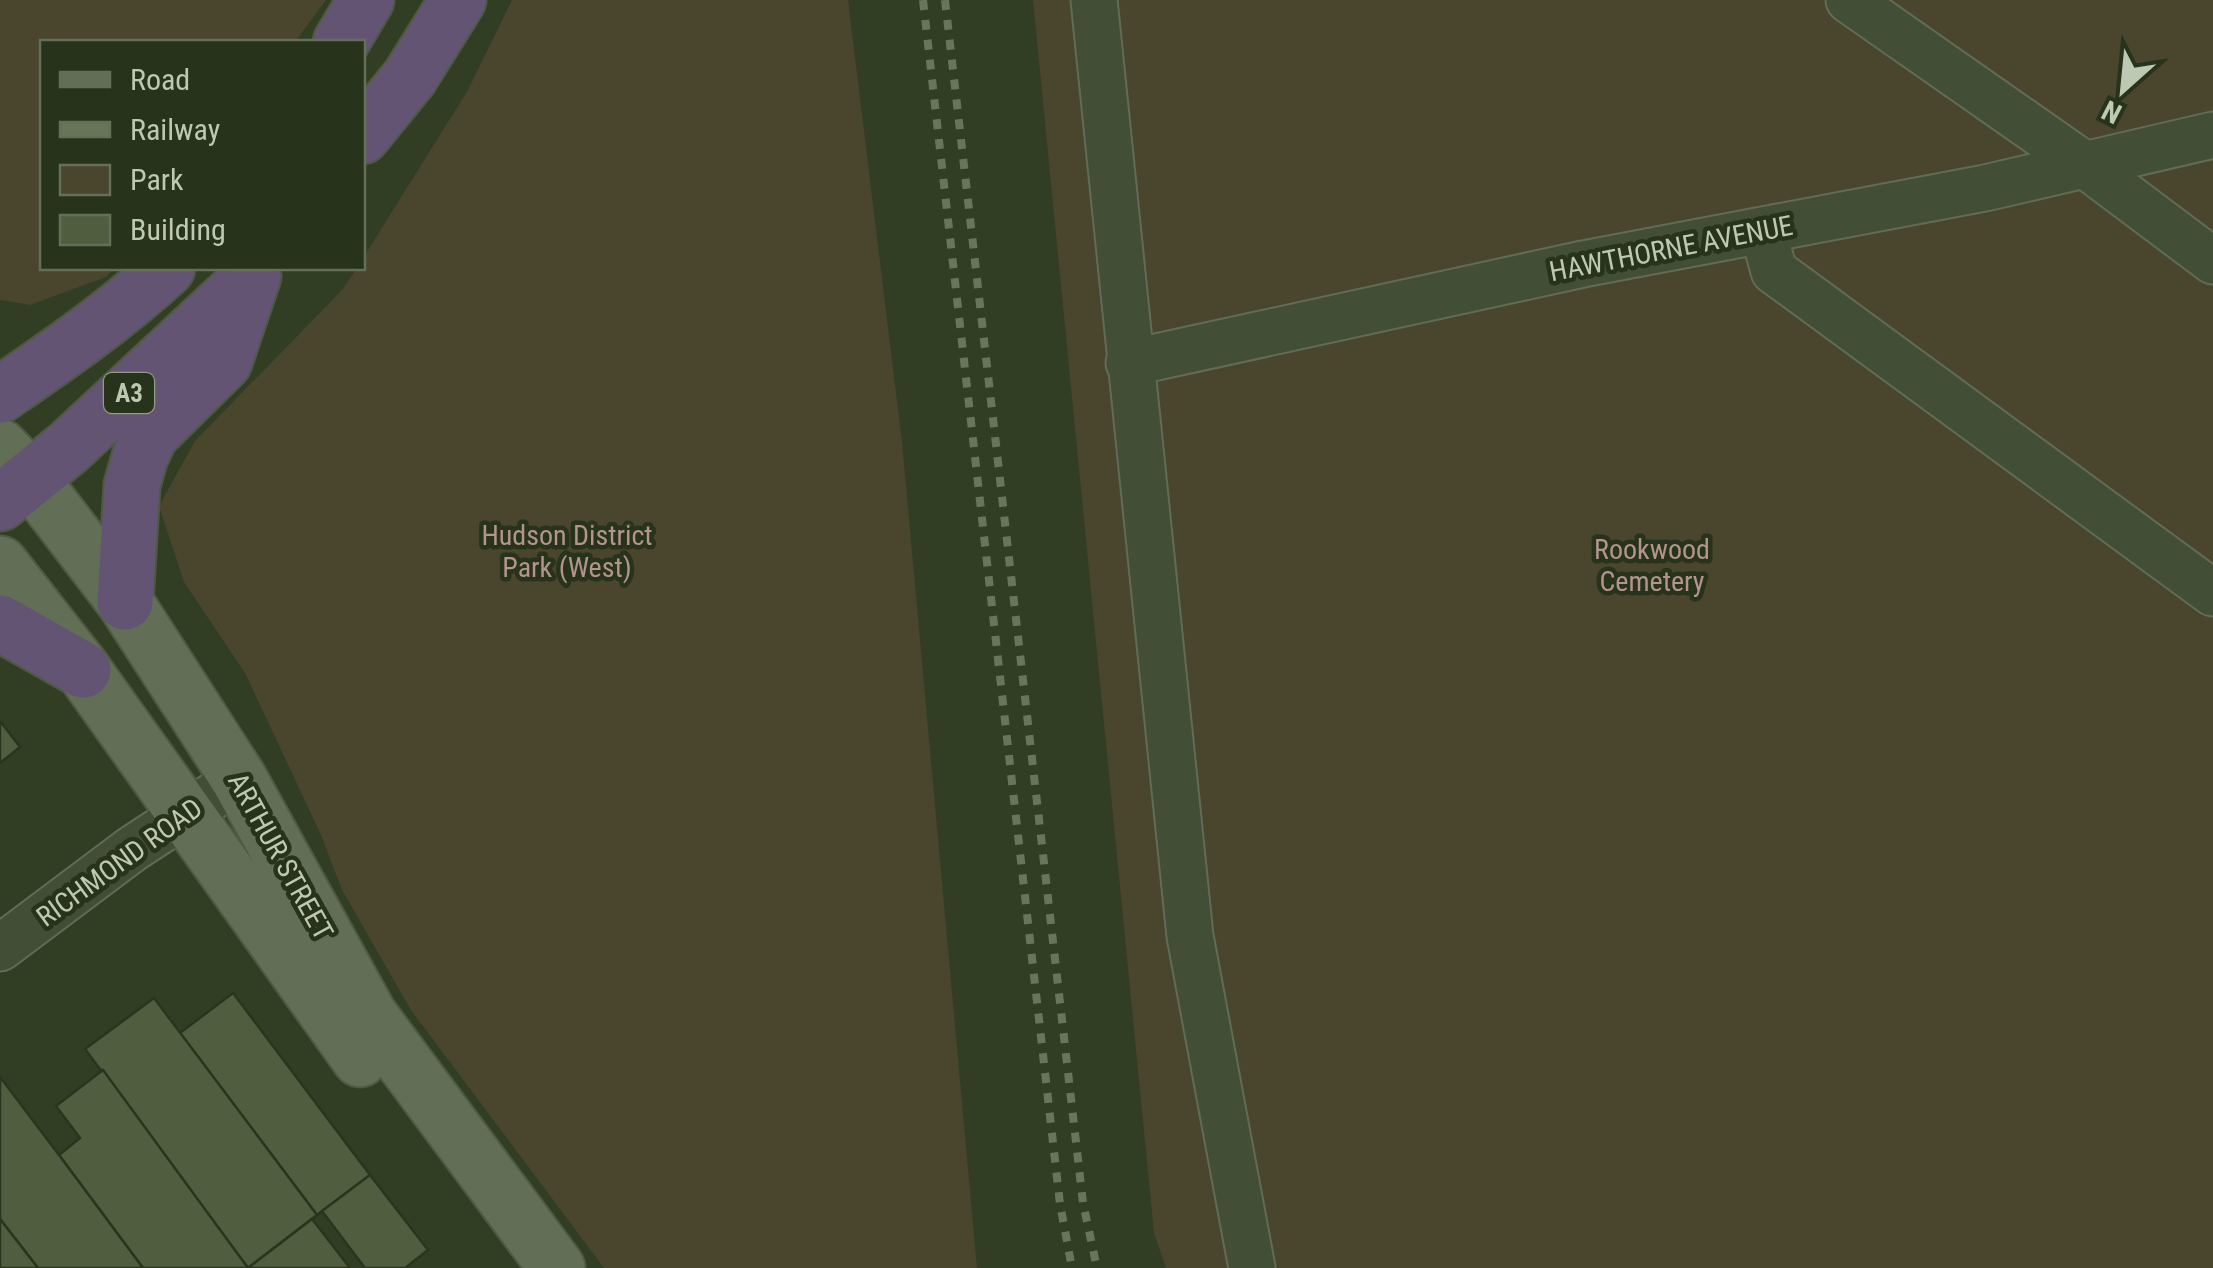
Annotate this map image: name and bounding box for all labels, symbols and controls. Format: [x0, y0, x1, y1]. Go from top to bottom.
legend [40, 40, 365, 270]
north arrow [2073, 40, 2173, 140]
text: Road [130, 62, 190, 97]
text: N [2097, 93, 2127, 130]
text: Railway [130, 112, 220, 147]
text: Park [130, 162, 184, 197]
street label: HAWTHORNE AVENUE [1547, 209, 1796, 288]
text: Building [130, 212, 226, 247]
road number: A3 [104, 373, 154, 413]
park label: Hudson District Park (West) [481, 519, 653, 584]
park label: Rookwood Cemetery [1594, 533, 1710, 598]
street label: ARTHUR STREET [221, 767, 340, 945]
street label: RICHMOND ROAD [30, 791, 208, 933]

